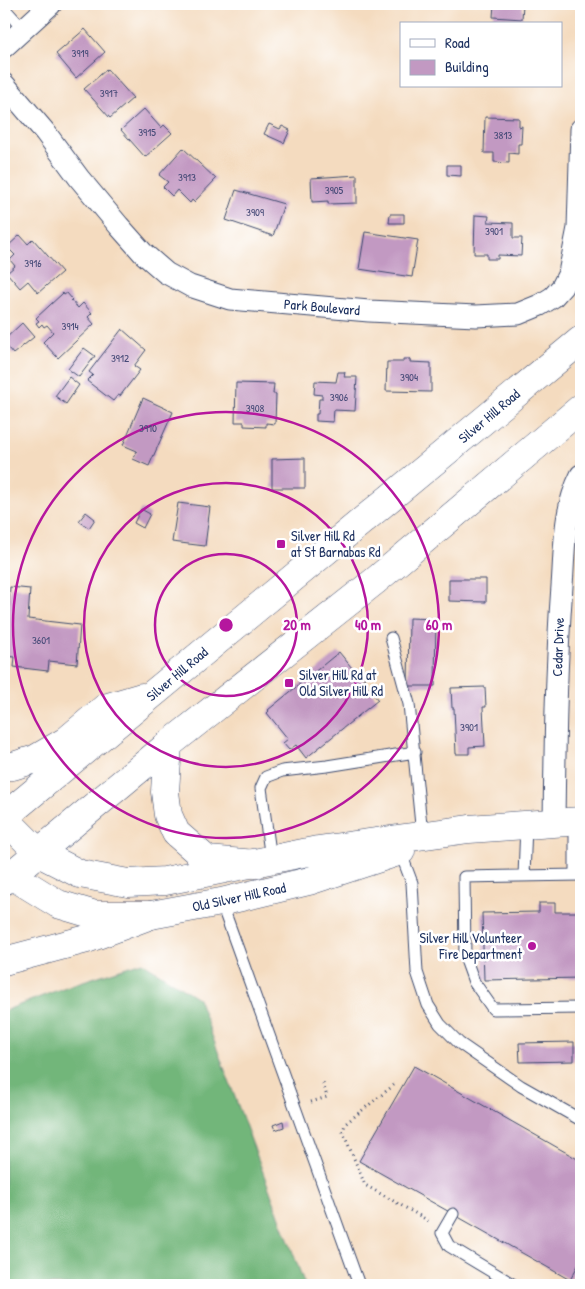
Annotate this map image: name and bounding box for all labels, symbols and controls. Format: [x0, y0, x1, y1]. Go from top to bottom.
legend [400, 22, 562, 88]
text: Road [445, 32, 470, 53]
house number: 3919 [72, 46, 89, 60]
text: Building [445, 56, 489, 77]
house number: 3917 [100, 86, 118, 100]
house number: 3915 [138, 125, 156, 139]
house number: 3813 [494, 128, 512, 142]
house number: 3913 [178, 170, 196, 184]
house number: 3905 [325, 183, 344, 197]
house number: 3909 [246, 205, 264, 219]
house number: 3901 [485, 224, 503, 238]
house number: 3916 [24, 256, 42, 270]
street label: Park Boulevard [283, 294, 361, 319]
house number: 3914 [61, 319, 79, 333]
house number: 3912 [111, 351, 129, 365]
house number: 3904 [400, 370, 418, 384]
street label: Silver Hill Road [454, 384, 524, 447]
house number: 3906 [330, 390, 349, 404]
house number: 3908 [246, 401, 265, 415]
house number: 3910 [139, 421, 157, 435]
place label: Silver Hill Rd at St Barnabas Rd [291, 526, 381, 561]
marker: Silver Hill Rd at St Barnabas Rd [275, 538, 287, 550]
text: 20 m [283, 614, 311, 635]
text: 40 m [355, 614, 381, 635]
text: 60 m [426, 614, 452, 635]
centre of rings [217, 616, 235, 634]
street label: Cedar Drive [547, 617, 568, 677]
house number: 3601 [32, 633, 50, 647]
street label: Silver Hill Road [142, 642, 212, 705]
place label: Silver Hill Rd at Old Silver Hill Rd [299, 665, 384, 700]
marker: Silver Hill Rd at Old Silver Hill Rd [283, 677, 295, 689]
house number: 3901 [460, 720, 478, 734]
street label: Old Silver Hill Road [190, 877, 288, 916]
place label: Silver Hill Volunteer Fire Department [419, 928, 523, 964]
marker: Silver Hill Volunteer Fire Department [526, 940, 538, 952]

